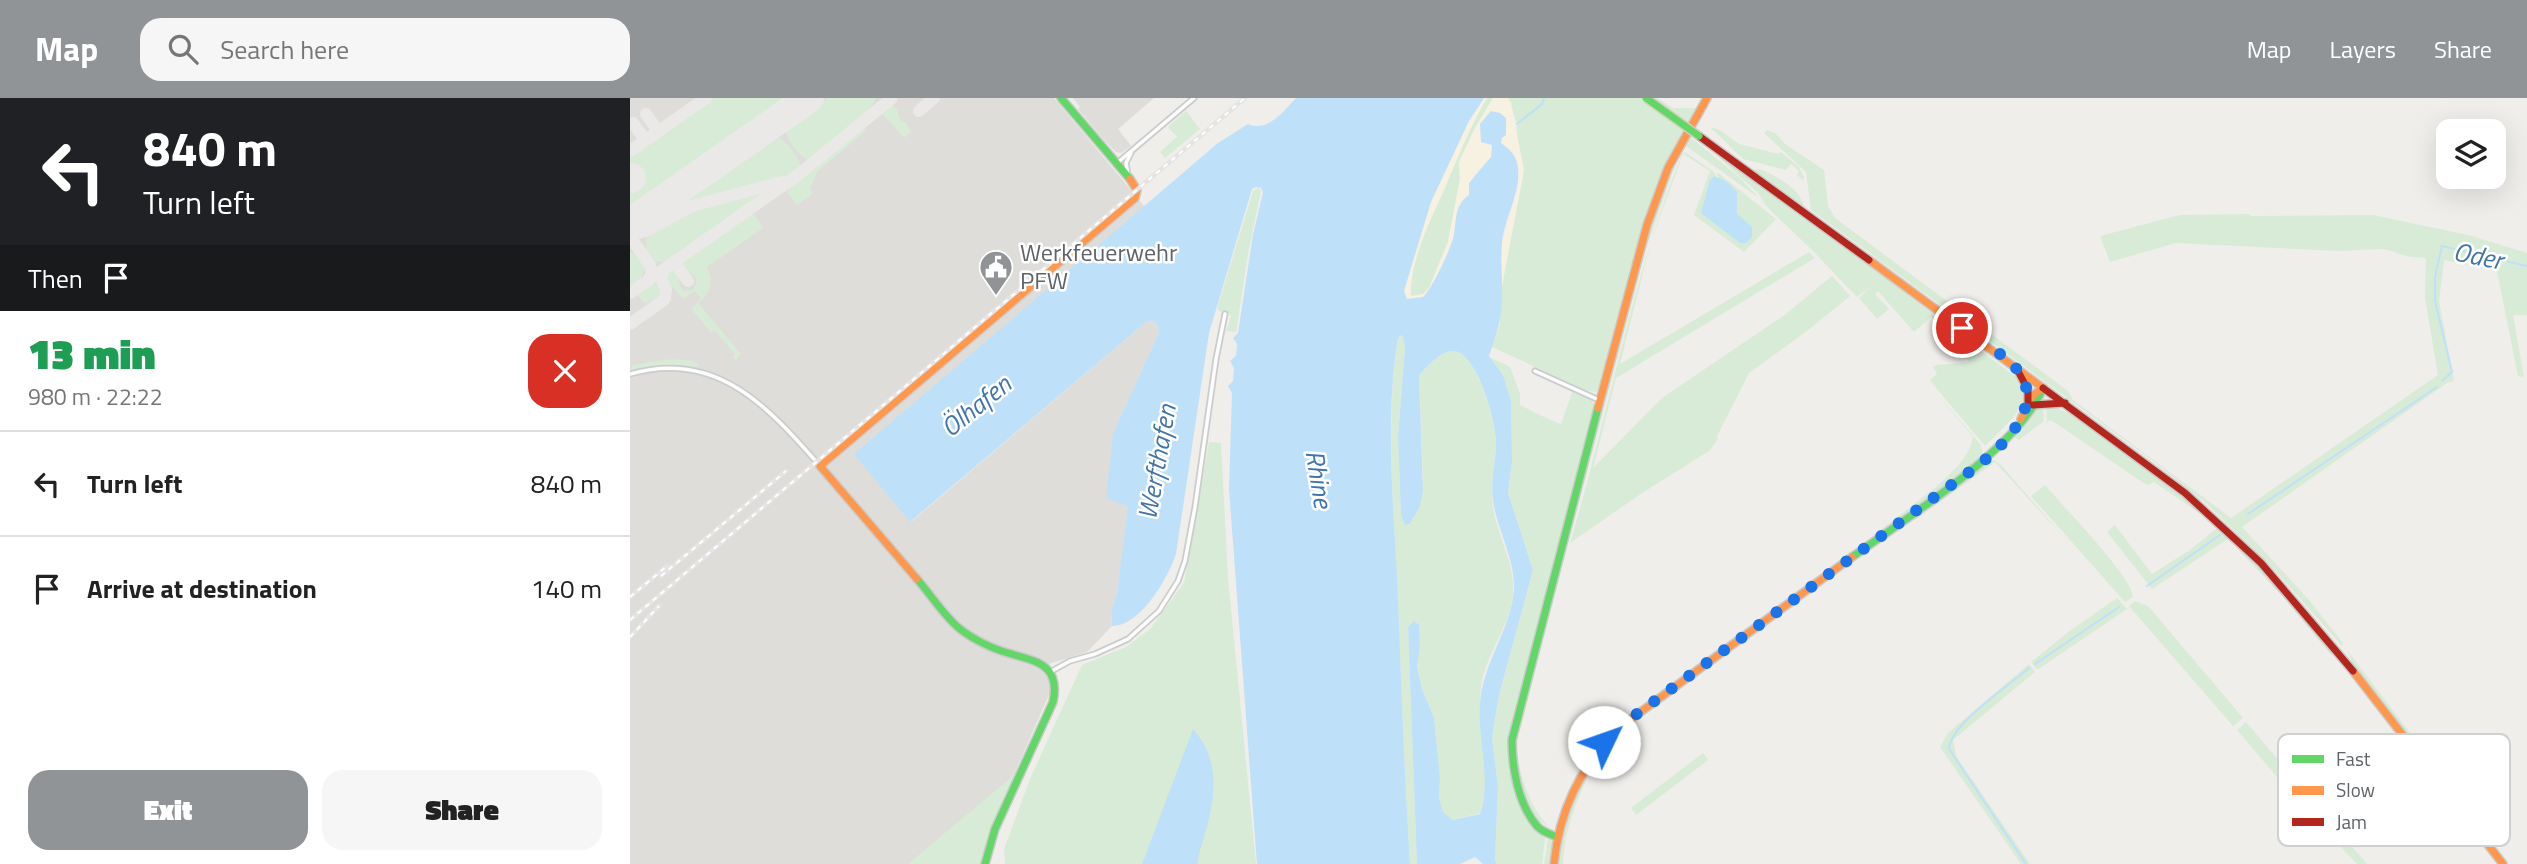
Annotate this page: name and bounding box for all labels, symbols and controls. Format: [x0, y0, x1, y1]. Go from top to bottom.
search box [140, 18, 630, 81]
text: Map [35, 24, 98, 74]
icon: search [164, 30, 202, 68]
text: Search here [220, 30, 349, 69]
text: Map [2247, 31, 2292, 67]
text: Layers [2330, 31, 2396, 67]
text: Share [2434, 31, 2492, 67]
text: 840 m [143, 110, 277, 185]
map controls [2436, 119, 2506, 189]
button: layers [2436, 119, 2506, 189]
icon: left [28, 126, 119, 217]
text: Turn left [143, 178, 255, 226]
water label: Oder [2450, 232, 2509, 280]
place label: Werkfeuerwehr PFW [1020, 234, 1177, 298]
public building icon: Werkfeuerwehr PFW [977, 248, 1015, 297]
text: Then [28, 259, 83, 298]
icon: arrive [97, 259, 135, 297]
pin [1932, 298, 1992, 358]
icon: arrive [1943, 309, 1981, 347]
text: 13 min [28, 321, 155, 385]
button: close [528, 334, 602, 408]
water label: Ölhafen [932, 364, 1020, 446]
text: 980 m · 22:22 [28, 379, 163, 414]
water label: Werfthafen [1127, 400, 1186, 523]
water label: Rhine [1296, 447, 1344, 513]
text: Turn left [87, 464, 182, 503]
text: 840 m [531, 464, 602, 503]
icon: left [28, 465, 66, 503]
text: Arrive at destination [87, 569, 317, 608]
text: 140 m [531, 569, 602, 608]
icon: arrive [28, 570, 66, 608]
position arrow [1567, 705, 1641, 779]
legend [2278, 734, 2510, 846]
text: Fast [2336, 744, 2371, 773]
button: Exit [28, 770, 308, 850]
button: Share [322, 770, 602, 850]
text: Slow [2336, 775, 2375, 804]
text: Jam [2336, 807, 2367, 836]

